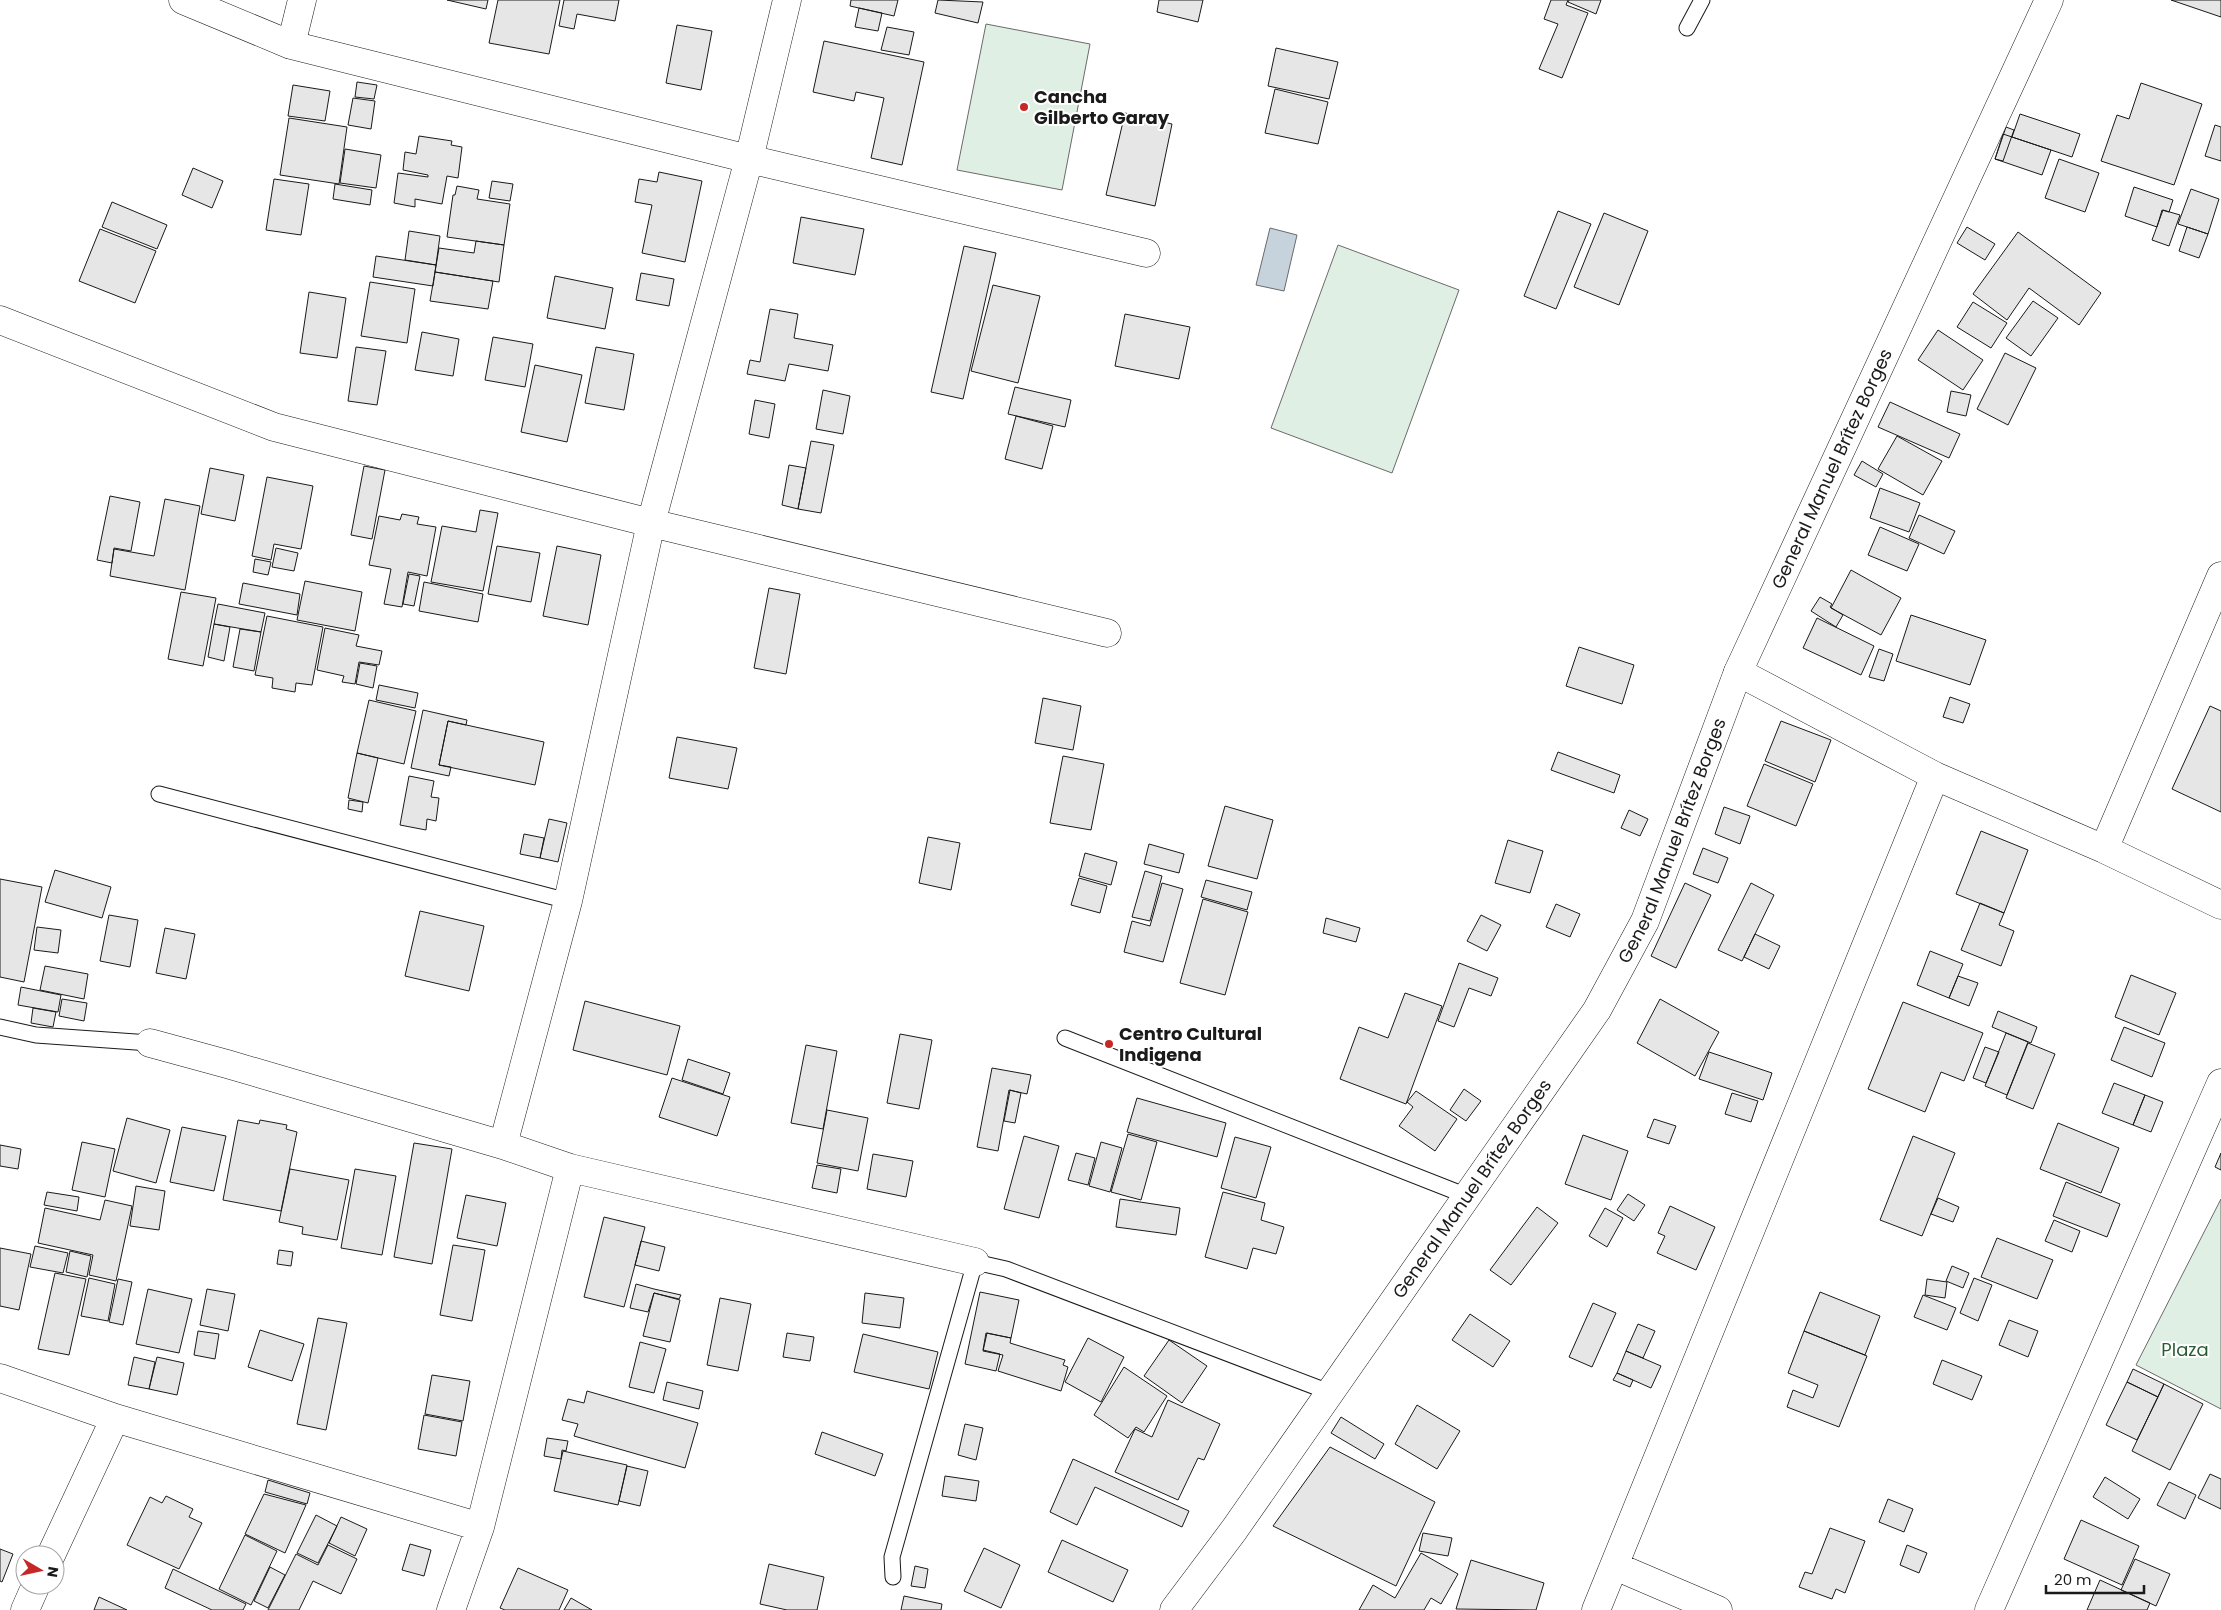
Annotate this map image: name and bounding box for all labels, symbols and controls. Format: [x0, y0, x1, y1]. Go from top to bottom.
place label: Cancha Gilberto Garay [1034, 84, 1170, 130]
marker: Cancha Gilberto Garay [1018, 101, 1030, 113]
street label: General Manuel Brítez Borges [1765, 344, 1898, 593]
street label: General Manuel Brítez Borges [1612, 714, 1732, 968]
place label: Centro Cultural Indigena [1119, 1021, 1262, 1067]
marker: Centro Cultural Indigena [1103, 1038, 1115, 1050]
street label: General Manuel Brítez Borges [1386, 1074, 1557, 1303]
park label: Plaza [2161, 1337, 2209, 1362]
north arrow [15, 1545, 65, 1595]
scale bar [2046, 1562, 2144, 1594]
text: N [42, 1565, 64, 1579]
text: 20 m [2054, 1569, 2092, 1590]

